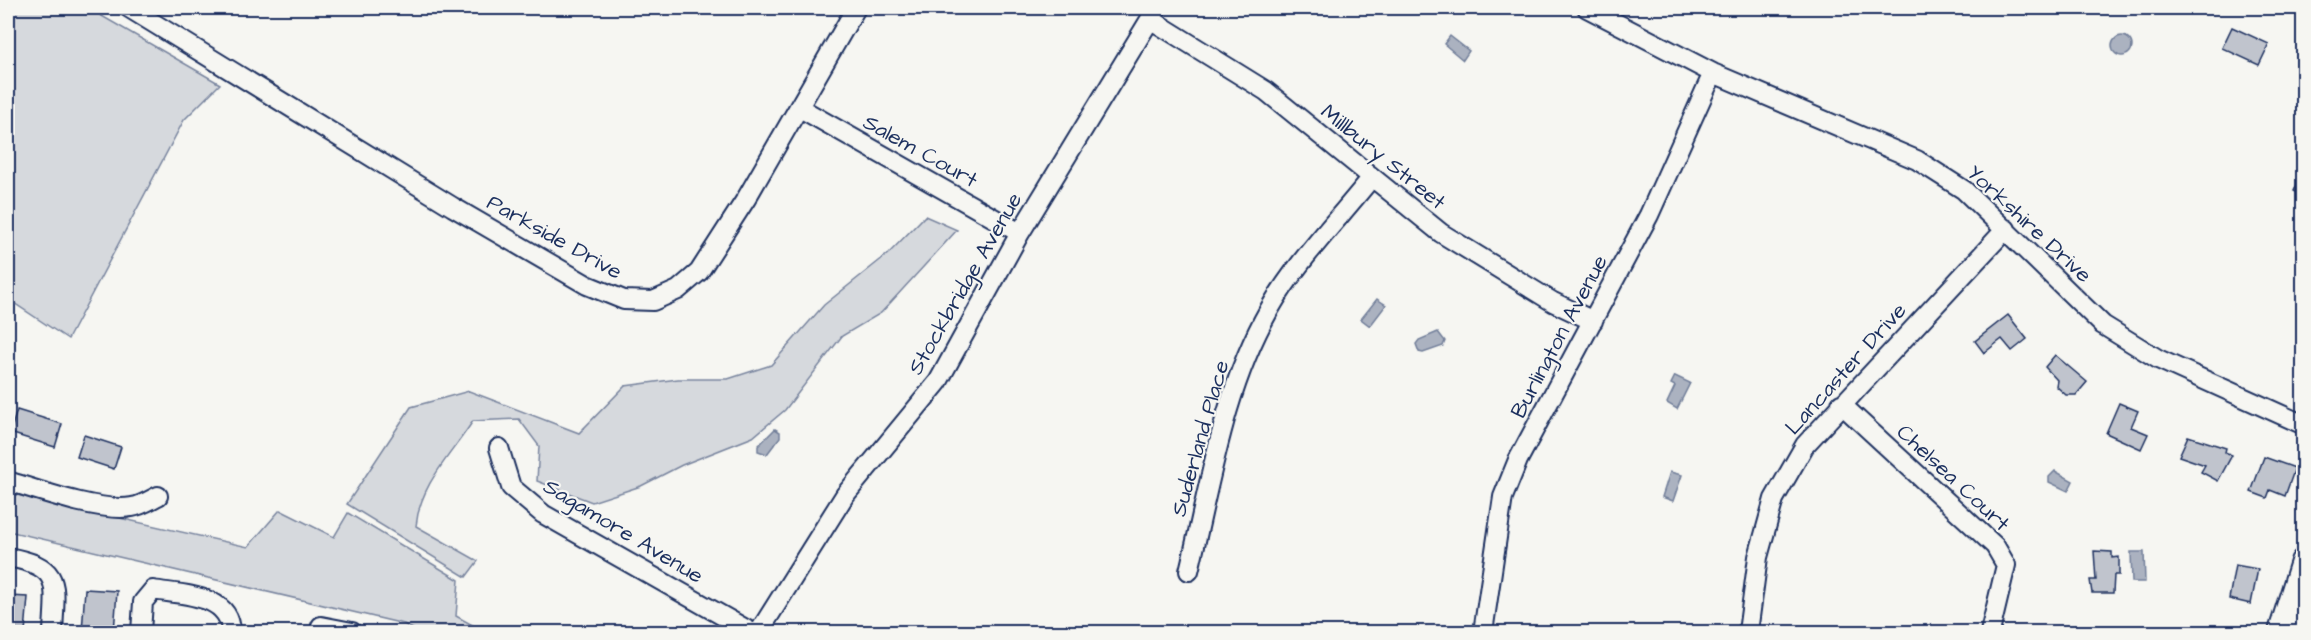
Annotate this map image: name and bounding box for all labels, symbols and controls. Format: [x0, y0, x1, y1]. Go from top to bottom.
street label: Millbury Street [1313, 97, 1452, 218]
street label: Salem Court [857, 107, 983, 196]
street label: Yorkshire Drive [1960, 158, 2098, 290]
street label: Parkside Drive [481, 187, 628, 287]
street label: Stockbridge Avenue [901, 187, 1031, 381]
street label: Burlington Avenue [1503, 250, 1616, 424]
street label: Lancaster Drive [1778, 296, 1914, 442]
street label: Suderland Place [1163, 357, 1238, 520]
street label: Chelsea Court [1889, 417, 2017, 539]
street label: Sagamore Avenue [537, 471, 709, 592]

